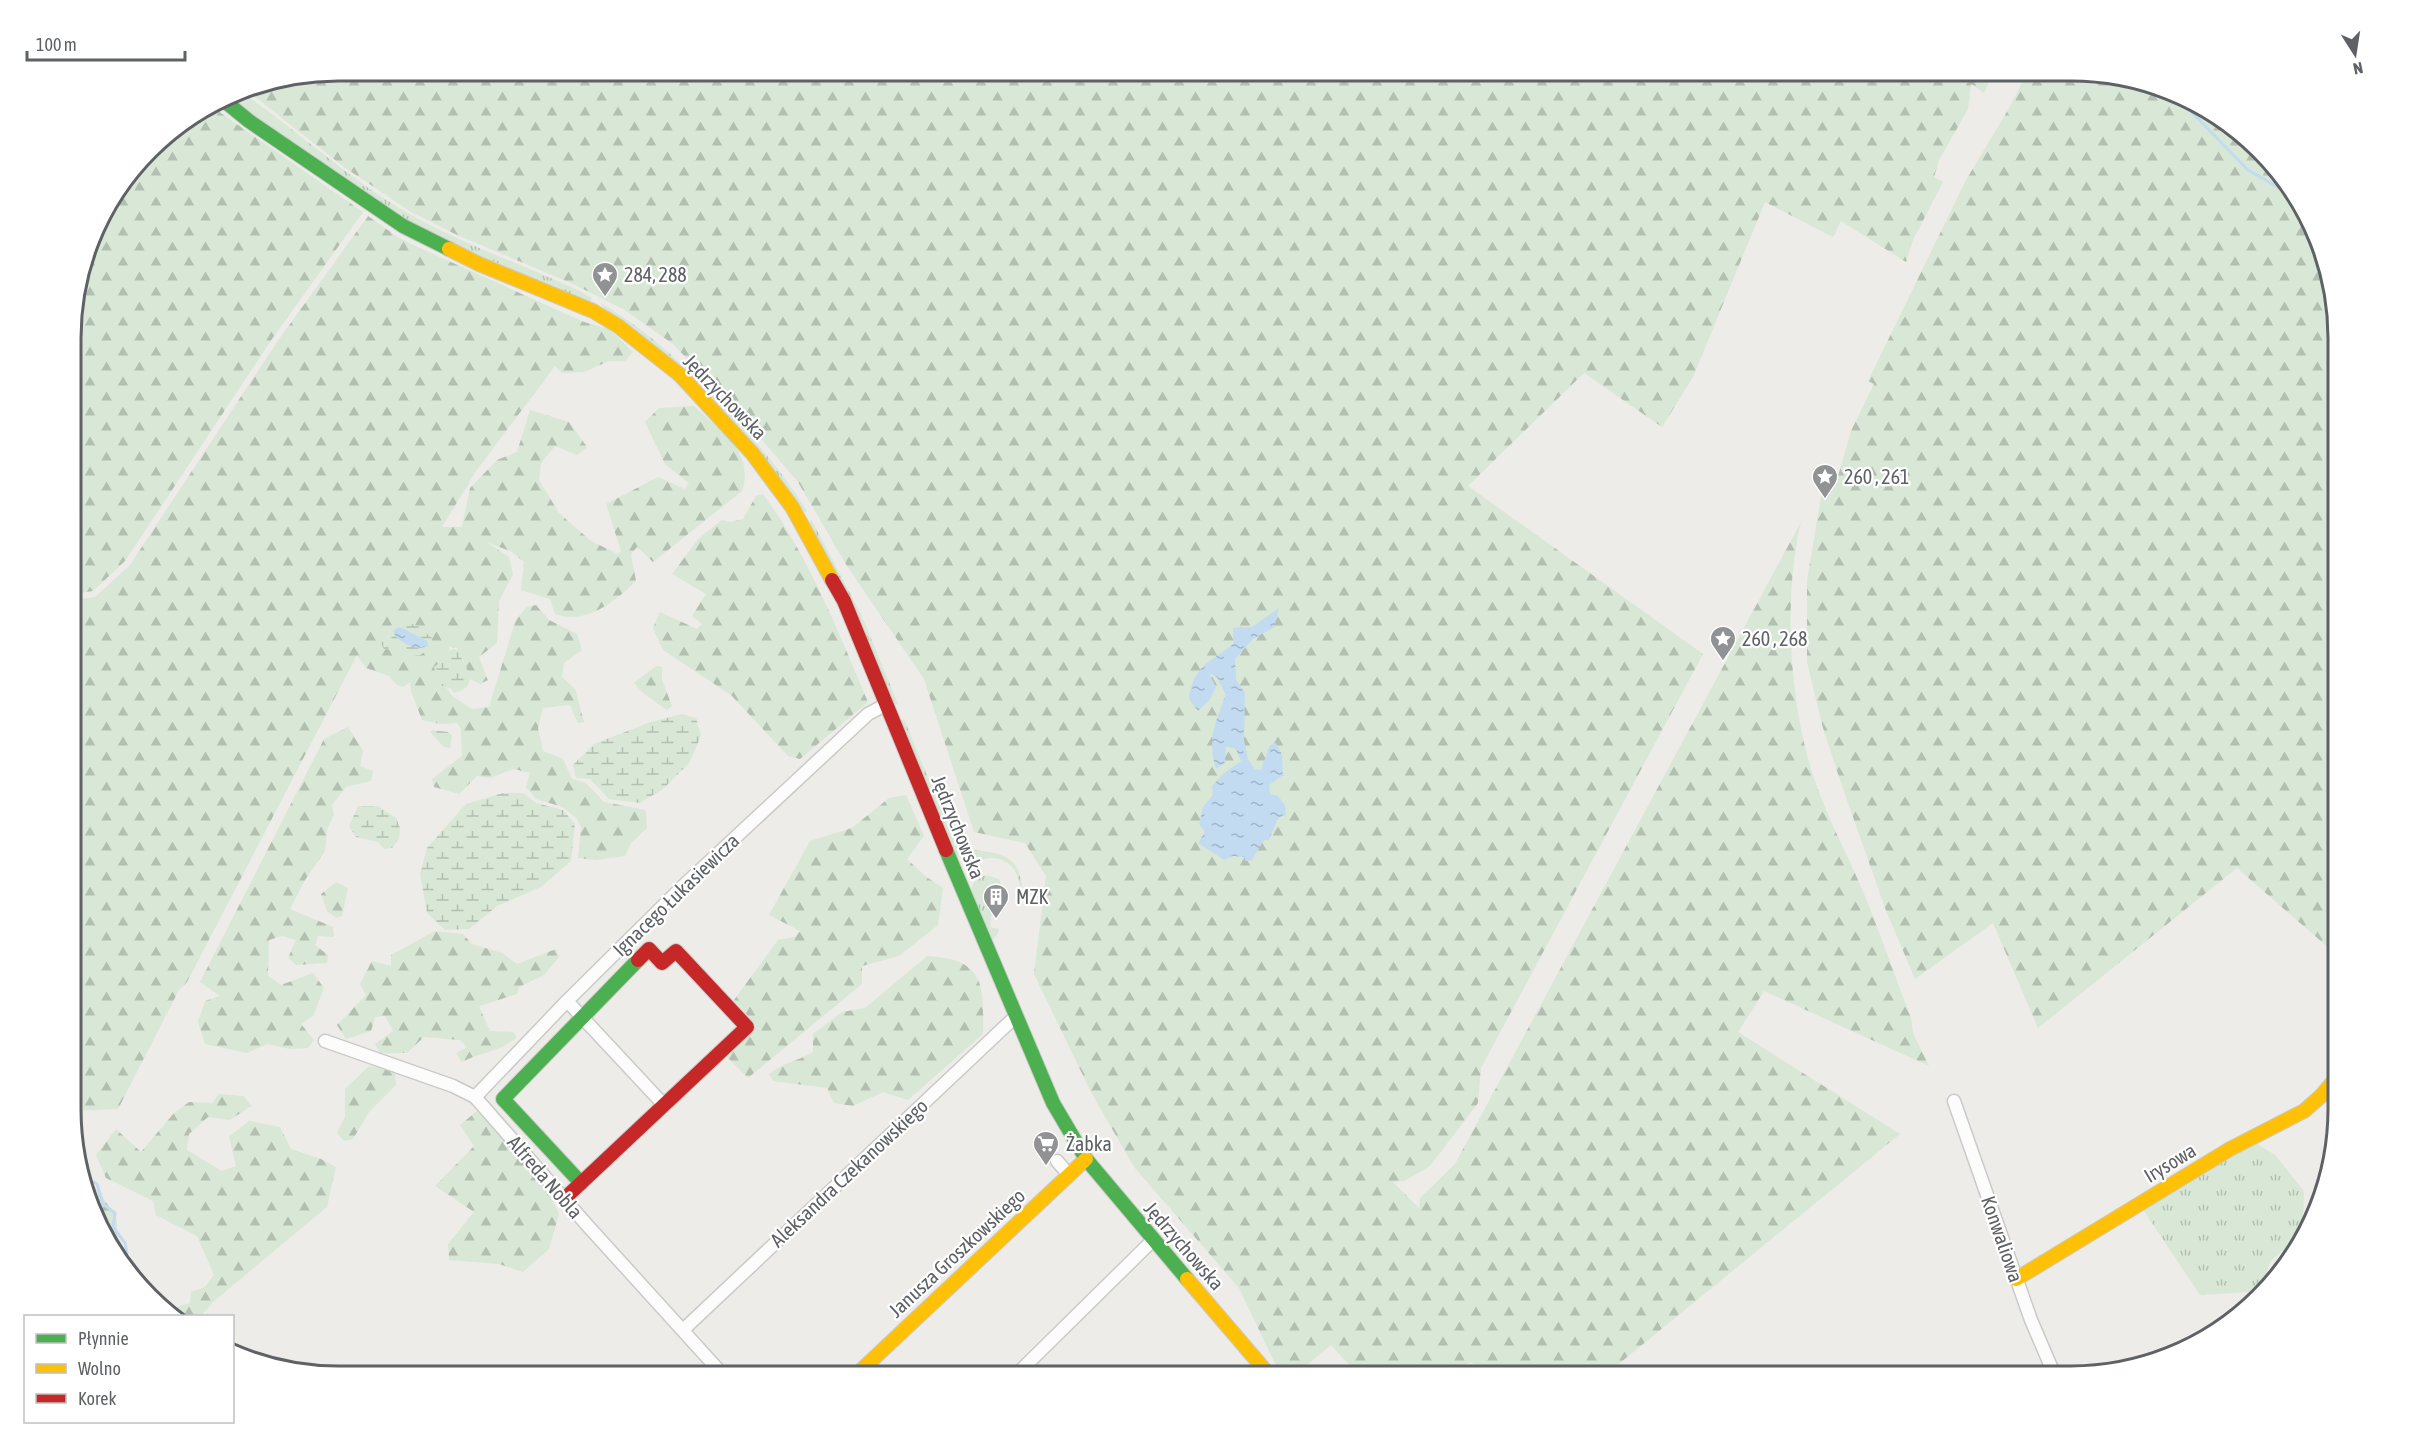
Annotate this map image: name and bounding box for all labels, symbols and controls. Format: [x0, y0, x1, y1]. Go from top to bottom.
scale bar [27, 24, 184, 62]
north arrow [2325, 24, 2385, 84]
text: 100 m [36, 34, 77, 55]
text: N [2352, 59, 2365, 78]
place icon: 284, 288 [590, 260, 620, 298]
place label: 284, 288 [624, 263, 687, 286]
street label: Jędrzychowska [679, 349, 772, 444]
place icon: 260 , 261 [1810, 462, 1840, 500]
place label: 260 , 261 [1844, 465, 1909, 488]
place icon: 260 , 268 [1708, 624, 1738, 662]
place label: 260 , 268 [1742, 627, 1807, 650]
street label: Jędrzychowska [927, 772, 990, 882]
street label: Ignacego Łukasiewicza [608, 829, 743, 961]
building icon: MZK [981, 882, 1011, 920]
place label: MZK [1016, 885, 1048, 908]
street label: Aleksandra Czekanowskiego [765, 1094, 932, 1251]
supermarket icon: Żabka [1031, 1129, 1061, 1167]
street label: Alfreda Nobla [503, 1131, 588, 1223]
place label: Żabka [1066, 1132, 1112, 1155]
street label: Irysowa [2140, 1138, 2200, 1187]
street label: Janusza Groszkowskiego [884, 1184, 1029, 1322]
street label: Konwaliowa [1977, 1193, 2028, 1285]
street label: Jędrzychowska [1140, 1197, 1229, 1295]
legend [24, 1315, 234, 1423]
text: Płynnie [78, 1328, 129, 1349]
text: Wolno [78, 1358, 121, 1379]
text: Korek [78, 1388, 116, 1409]

